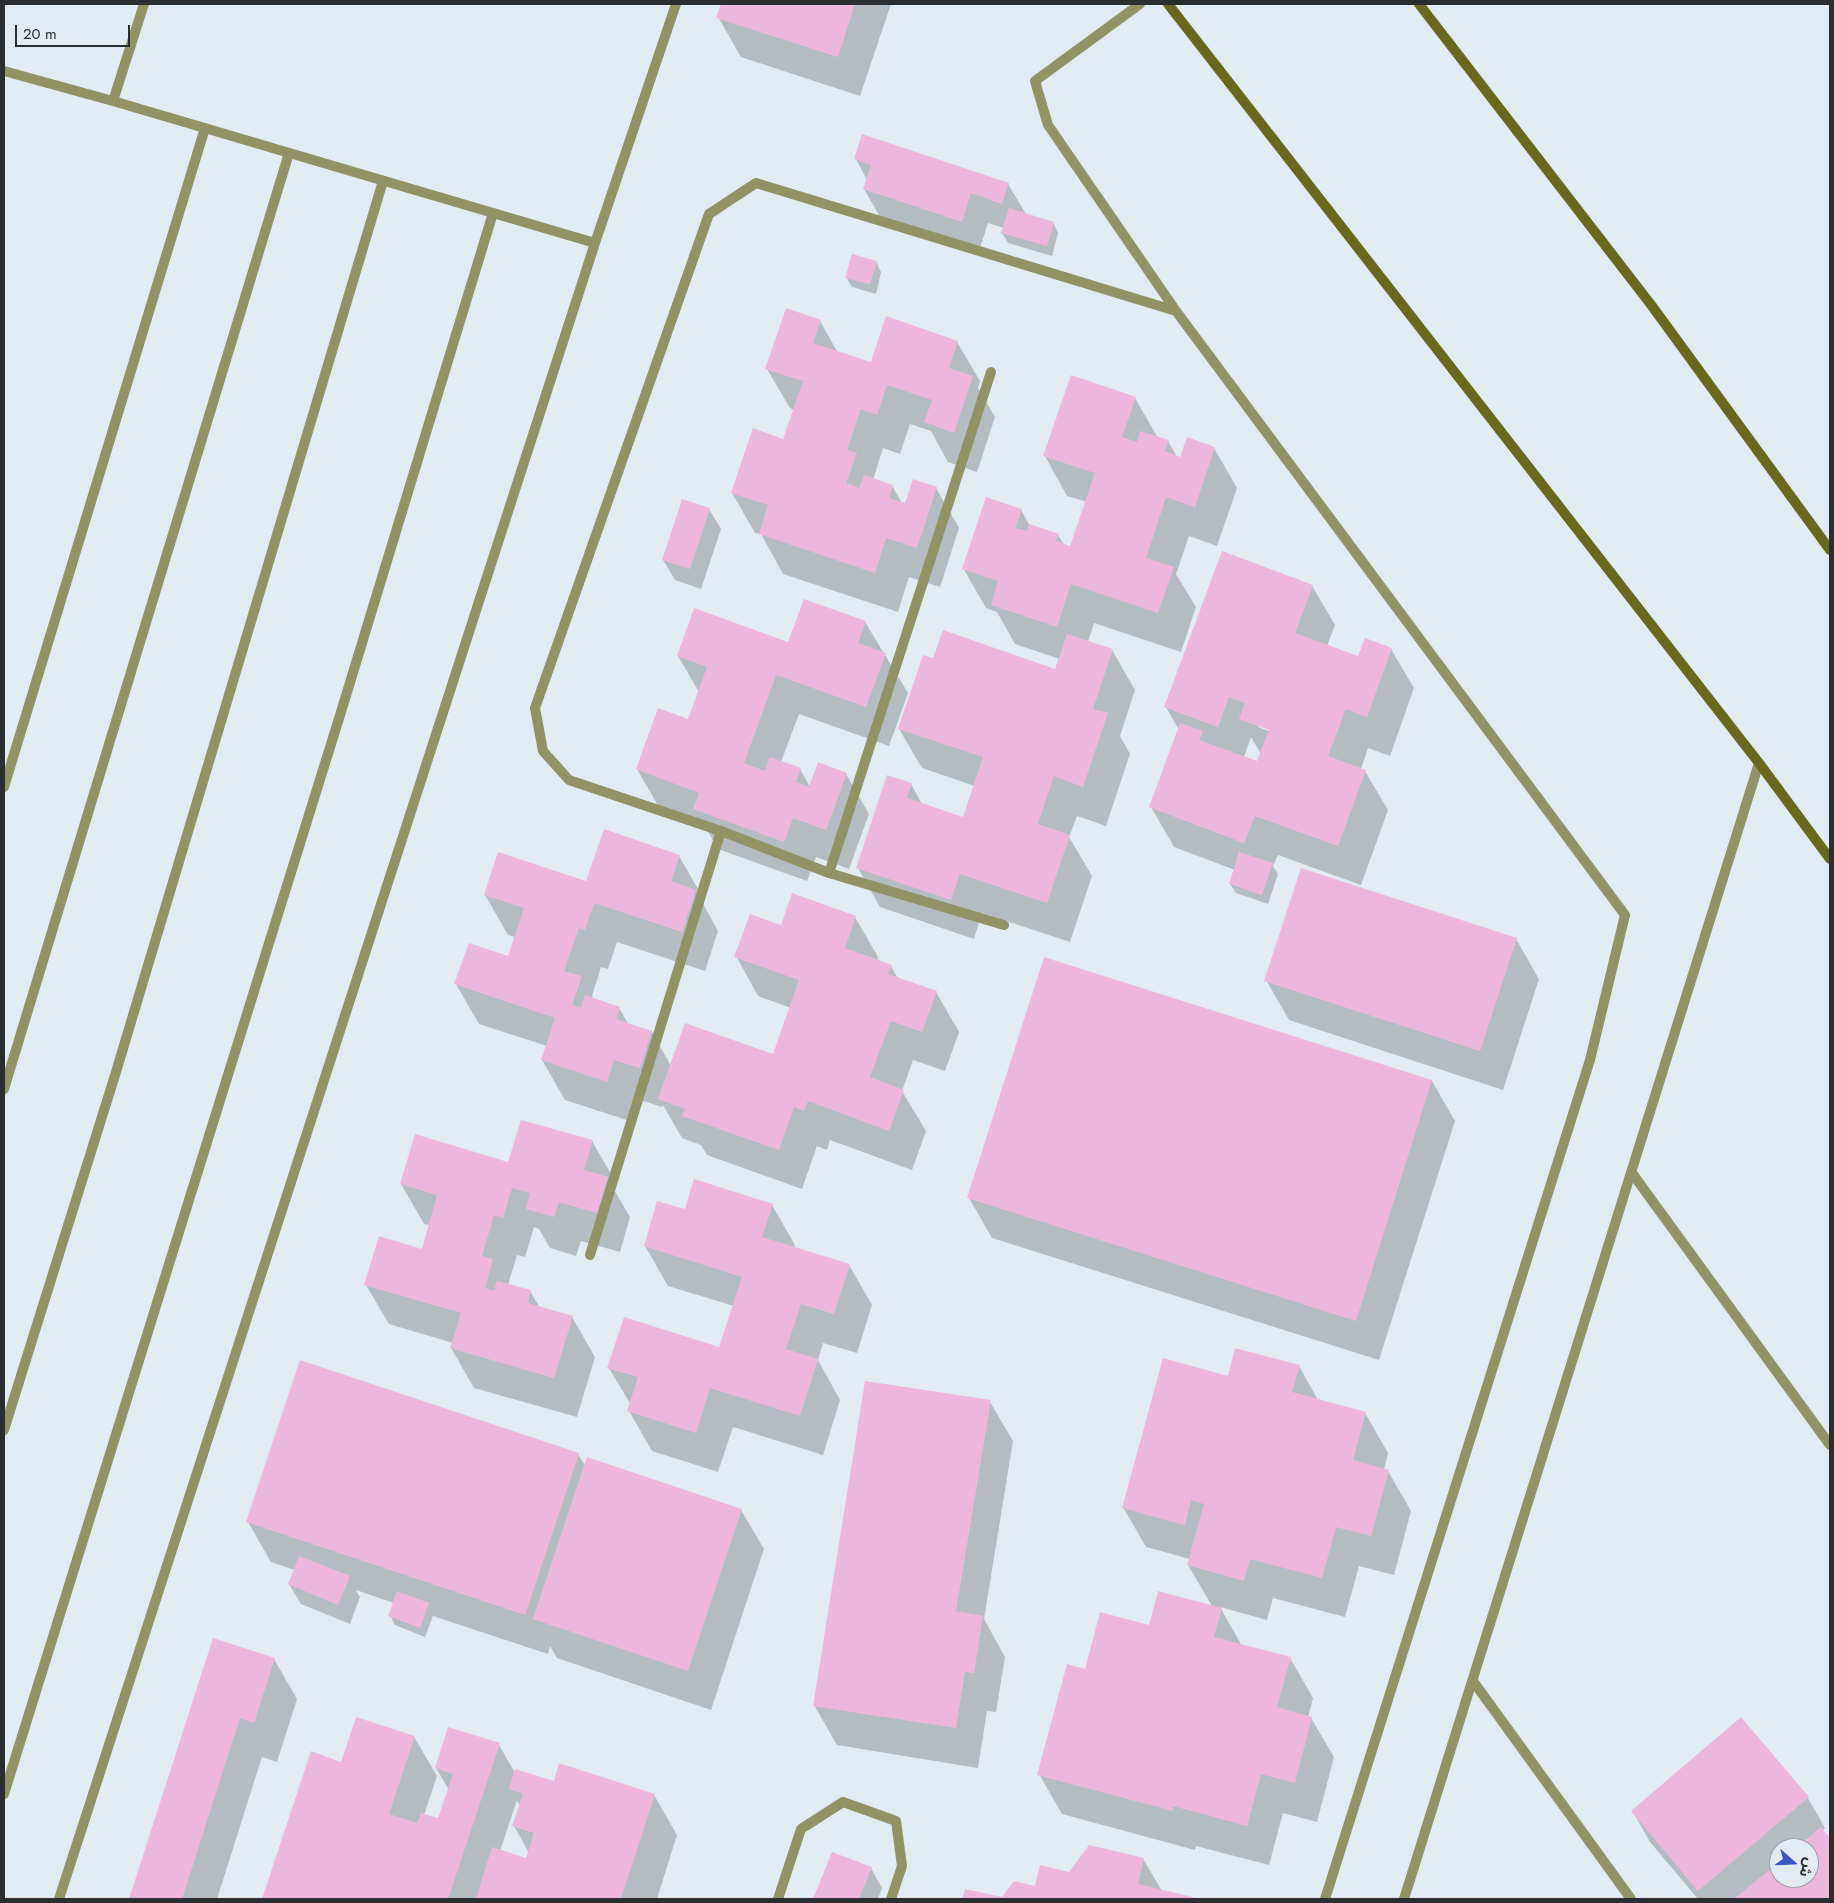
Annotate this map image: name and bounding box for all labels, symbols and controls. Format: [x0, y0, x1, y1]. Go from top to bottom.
scale bar [18, 15, 132, 47]
text: 20 m [23, 23, 57, 45]
north arrow [1769, 1838, 1819, 1888]
text: ش [1794, 1855, 1820, 1880]

